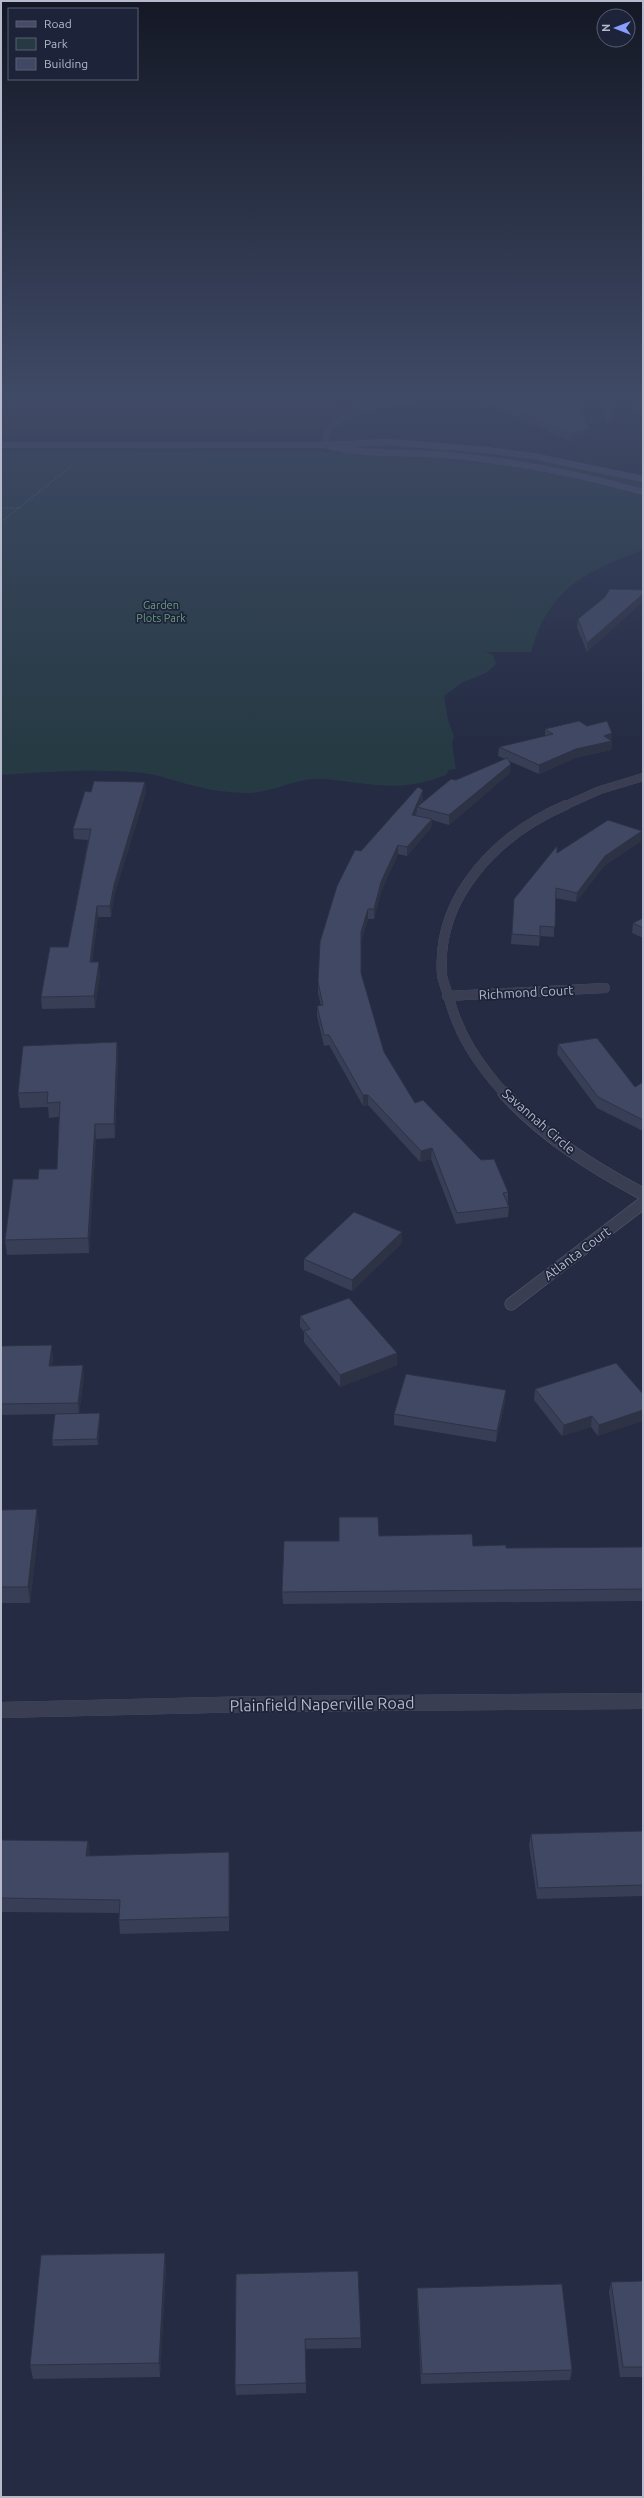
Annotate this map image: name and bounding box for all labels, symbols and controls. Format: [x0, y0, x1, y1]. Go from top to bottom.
legend [8, 8, 138, 80]
north arrow [596, 8, 636, 48]
text: Road [44, 17, 72, 30]
text: N [600, 24, 612, 32]
text: Park [44, 37, 68, 50]
text: Building [44, 57, 88, 70]
park label: Garden Plots Park [136, 599, 186, 624]
street label: Richmond Court [478, 983, 574, 1001]
street label: Savannah Circle [500, 1086, 578, 1156]
street label: Atlanta Court [541, 1224, 613, 1282]
street label: Plainfield Naperville Road [229, 1693, 415, 1715]

